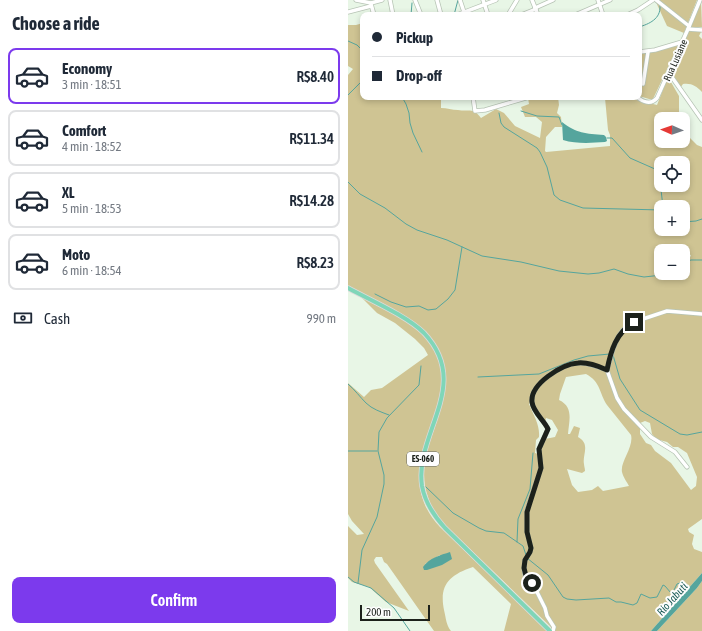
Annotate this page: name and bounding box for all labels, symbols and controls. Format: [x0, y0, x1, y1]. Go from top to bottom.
text: Choose a ride [12, 13, 100, 34]
text: Pickup [396, 29, 433, 46]
street label: Rua Lusiane [661, 37, 690, 83]
icon: car [14, 58, 50, 94]
text: Economy [62, 60, 112, 77]
text: Drop-off [396, 67, 442, 84]
text: R$8.40 [296, 68, 334, 85]
text: 3 min · 18:51 [62, 77, 122, 92]
north arrow [654, 112, 690, 148]
map controls [654, 112, 690, 280]
icon: car [14, 120, 50, 156]
text: Comfort [62, 122, 106, 139]
text: R$11.34 [289, 130, 334, 147]
text: 4 min · 18:52 [62, 139, 122, 154]
button: locate [654, 156, 690, 192]
icon: car [14, 182, 50, 218]
text: XL [62, 184, 75, 201]
text: R$14.28 [289, 192, 334, 209]
button: + [654, 200, 690, 236]
text: 5 min · 18:53 [62, 201, 122, 216]
icon: car [14, 244, 50, 280]
button: − [654, 244, 690, 280]
text: Moto [62, 246, 90, 263]
text: R$8.23 [296, 254, 334, 271]
text: 6 min · 18:54 [62, 263, 122, 278]
icon: cash [12, 307, 34, 329]
text: Cash [44, 310, 70, 327]
text: 990 m [307, 311, 336, 326]
route end [625, 313, 643, 331]
road number: ES-060 [407, 452, 439, 466]
route start [523, 574, 541, 592]
button: Confirm [12, 577, 336, 623]
water label: Rio Jabuti [654, 580, 690, 618]
scale bar [360, 603, 430, 622]
text: 200 m [366, 606, 391, 618]

